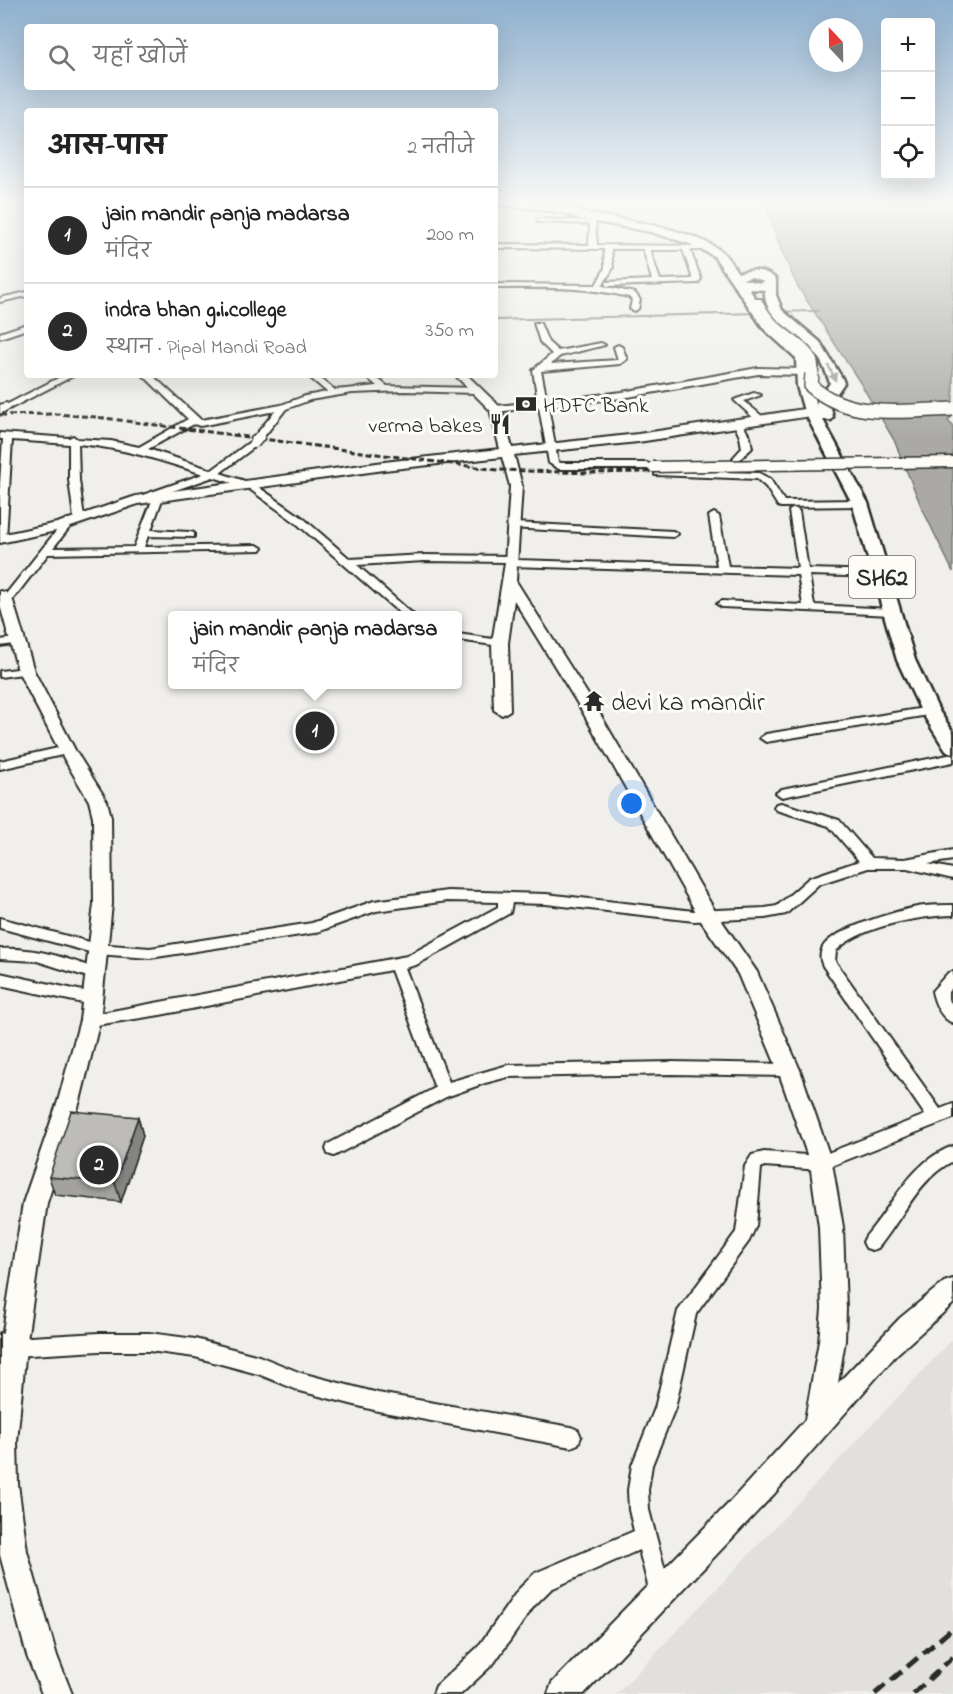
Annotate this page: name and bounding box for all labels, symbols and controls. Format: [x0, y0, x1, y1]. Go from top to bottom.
north arrow [809, 18, 863, 72]
map controls [881, 18, 935, 180]
button: + [881, 18, 935, 72]
search box [24, 24, 498, 90]
icon: search [45, 41, 78, 74]
text: यहाँ खोजें [93, 42, 187, 74]
button: − [881, 72, 935, 126]
button: locate [881, 126, 935, 180]
text: आस-पास [48, 129, 166, 167]
text: 2 नतीजे [407, 134, 474, 163]
text: jain mandir panja madarsa [105, 199, 350, 231]
text: 1 [64, 221, 71, 250]
text: 200 m [426, 221, 474, 250]
text: मंदिर [105, 238, 151, 267]
text: indra bhan g.i.college [105, 295, 286, 327]
text: 2 [63, 317, 72, 346]
text: 350 m [425, 317, 474, 346]
text: स्थान · Pipal Mandi Road [105, 334, 307, 363]
one-way arrow [827, 364, 836, 381]
place label: HDFC Bank [543, 391, 649, 423]
bank icon: HDFC Bank [514, 392, 538, 416]
place label: verma bakes [369, 411, 483, 443]
restaurant icon: verma bakes [488, 412, 512, 436]
road number: SH62 [849, 556, 915, 598]
popup [168, 611, 462, 689]
text: jain mandir panja madarsa [193, 614, 437, 646]
text: मंदिर [193, 653, 239, 682]
place label: devi ka mandir [611, 685, 766, 723]
temple icon: devi ka mandir [582, 689, 606, 713]
pin: 1 [296, 708, 334, 754]
your location [617, 789, 646, 818]
pin: 2 [80, 1142, 118, 1188]

